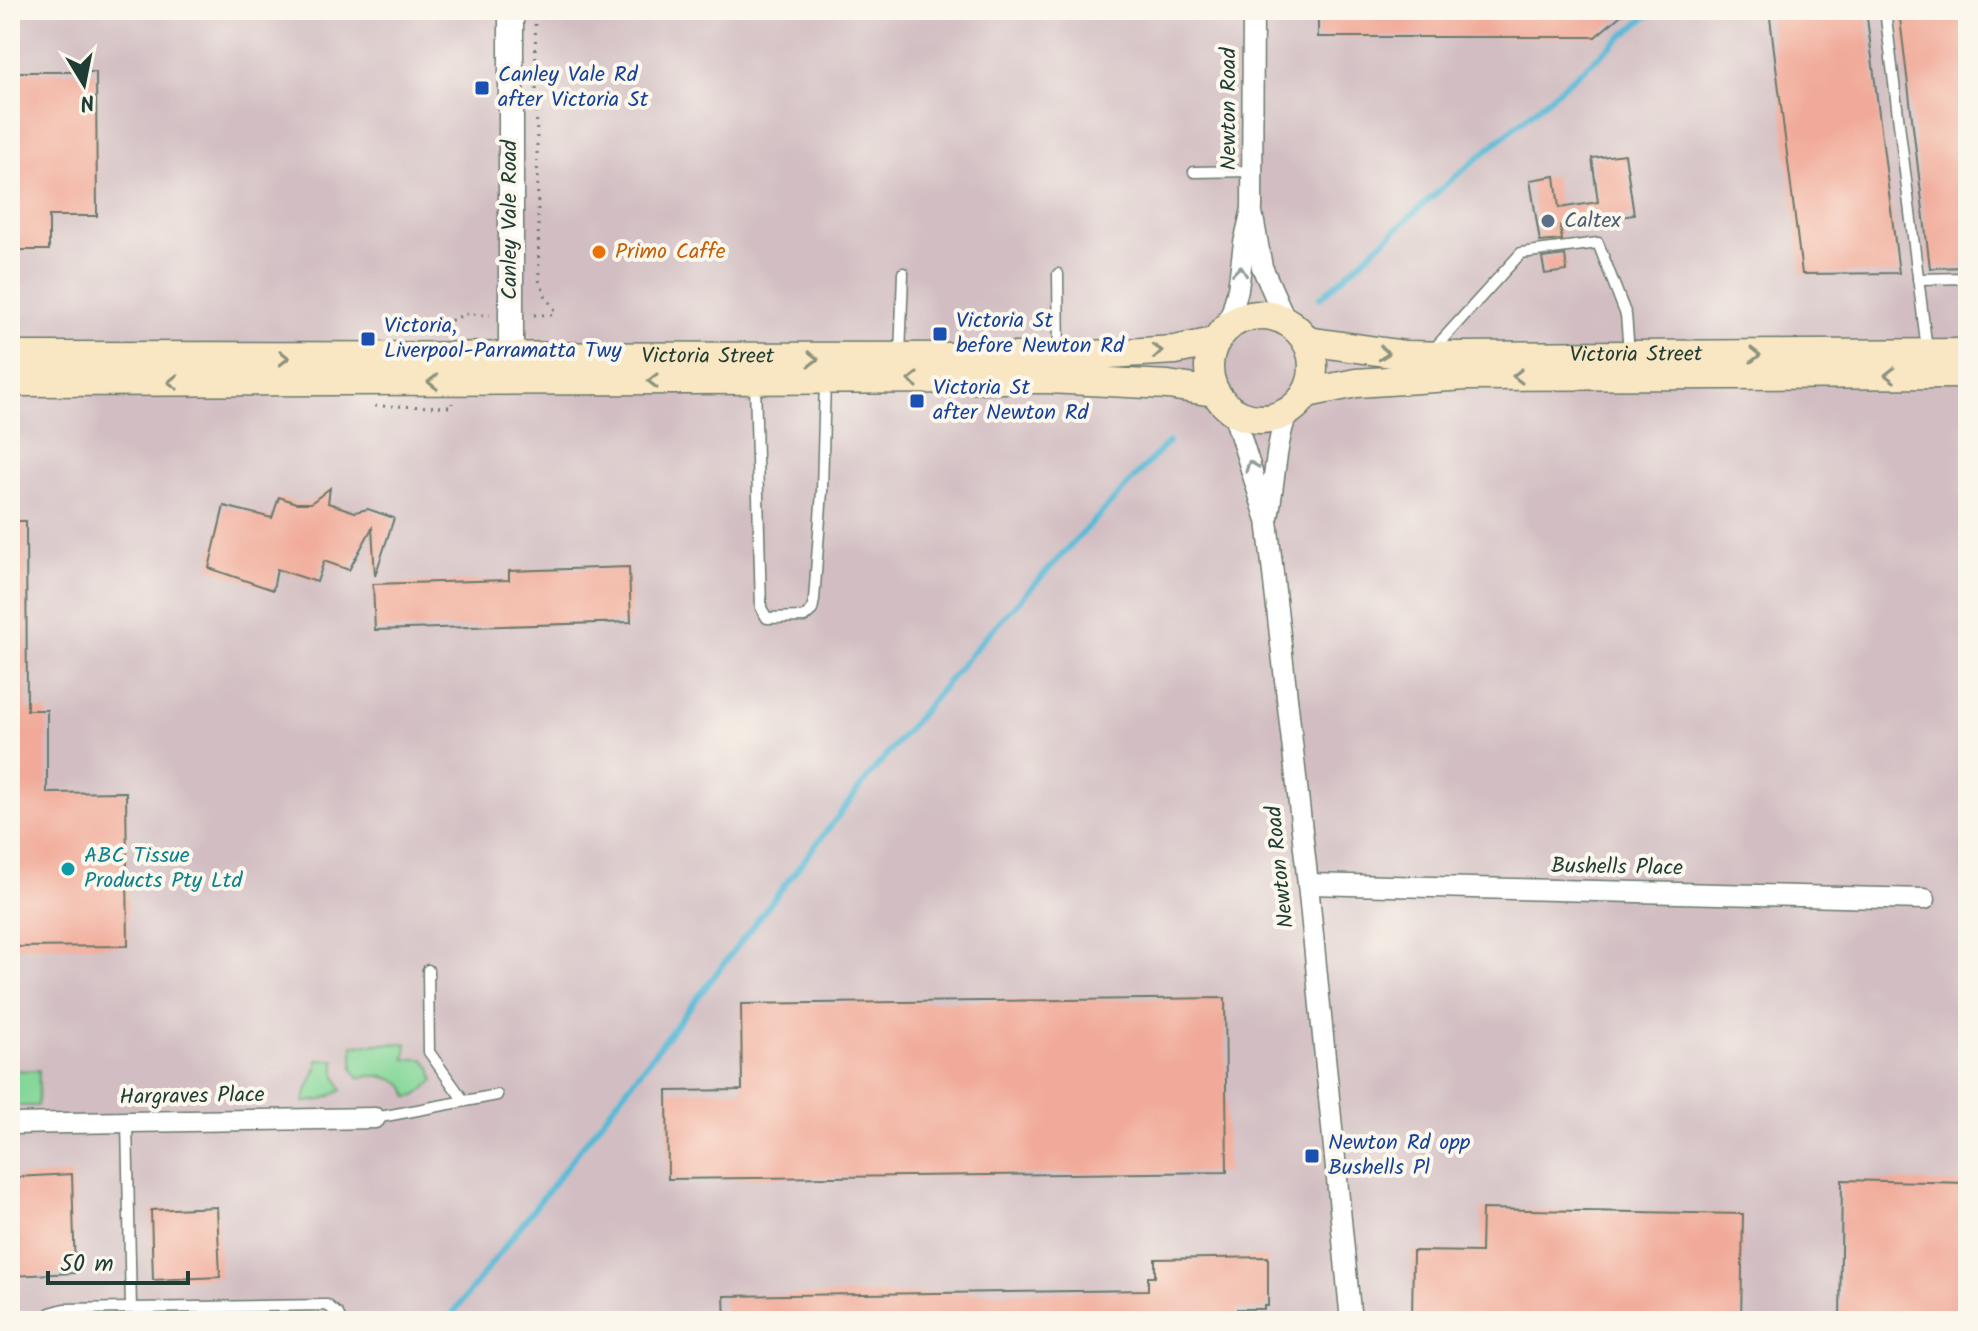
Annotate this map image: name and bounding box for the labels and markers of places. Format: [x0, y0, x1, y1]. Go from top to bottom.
place label: Canley Vale Rd after Victoria St [498, 58, 649, 118]
marker: Canley Vale Rd after Victoria St [473, 79, 491, 97]
place label: Caltex [1564, 204, 1621, 239]
marker: Caltex [1539, 212, 1557, 230]
place label: Primo Caffe [615, 235, 726, 270]
marker: Primo Caffe [590, 243, 608, 261]
place label: Victoria St before Newton Rd [956, 304, 1125, 364]
place label: Victoria, Liverpool-Parramatta Twy [384, 309, 622, 369]
marker: Victoria St before Newton Rd [931, 325, 949, 343]
marker: Victoria, Liverpool-Parramatta Twy [359, 330, 377, 348]
place label: Victoria St after Newton Rd [933, 371, 1090, 431]
marker: Victoria St after Newton Rd [908, 392, 926, 410]
place label: ABC Tissue Products Pty Ltd [84, 839, 243, 899]
marker: ABC Tissue Products Pty Ltd [59, 860, 77, 878]
place label: Newton Rd opp Bushells Pl [1328, 1126, 1471, 1186]
marker: Newton Rd opp Bushells Pl [1303, 1147, 1321, 1165]

